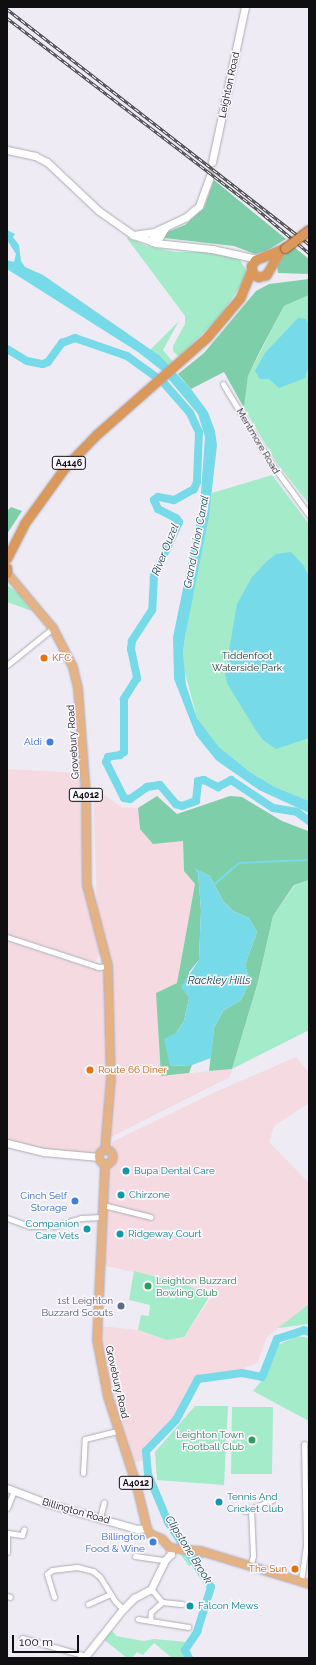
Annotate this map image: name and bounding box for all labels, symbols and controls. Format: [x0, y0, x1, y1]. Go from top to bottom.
street label: Leighton Road [216, 51, 242, 119]
street label: Mentmore Road [234, 406, 282, 476]
road number: A4146 [51, 456, 87, 470]
water label: Grand Union Canal [182, 494, 212, 590]
water label: River Ouzel [150, 522, 182, 578]
park label: Tiddenfoot Waterside Park [212, 649, 282, 672]
place label: KFC [52, 652, 71, 664]
marker: KFC [39, 653, 49, 663]
street label: Grovebury Road [64, 704, 82, 780]
place label: Aldi [24, 736, 42, 748]
marker: Aldi [45, 737, 55, 747]
road number: A4012 [68, 788, 104, 802]
water label: Rackley Hills [188, 974, 250, 988]
place label: Route 66 Diner [98, 1064, 167, 1076]
marker: Route 66 Diner [85, 1065, 95, 1075]
place label: Bupa Dental Care [134, 1165, 215, 1177]
marker: Bupa Dental Care [121, 1166, 131, 1176]
place label: Cinch Self Storage [20, 1189, 67, 1212]
place label: Chirzone [129, 1189, 170, 1201]
marker: Chirzone [116, 1190, 126, 1200]
marker: Cinch Self Storage [70, 1196, 80, 1206]
place label: Companion Care Vets [26, 1217, 79, 1240]
marker: Companion Care Vets [82, 1224, 92, 1234]
place label: Ridgeway Court [128, 1228, 202, 1240]
marker: Ridgeway Court [115, 1229, 125, 1239]
place label: Leighton Buzzard Bowling Club [156, 1274, 237, 1298]
marker: Leighton Buzzard Bowling Club [143, 1281, 153, 1291]
place label: 1st Leighton Buzzard Scouts [41, 1294, 113, 1318]
marker: 1st Leighton Buzzard Scouts [116, 1301, 126, 1311]
street label: Grovebury Road [103, 1344, 131, 1420]
place label: Leighton Town Football Club [176, 1428, 244, 1452]
marker: Leighton Town Football Club [247, 1435, 257, 1445]
road number: A4012 [118, 1476, 154, 1490]
place label: Tennis And Cricket Club [227, 1490, 283, 1514]
street label: Billington Road [41, 1496, 111, 1526]
marker: Tennis And Cricket Club [214, 1497, 224, 1507]
water label: Clipstone Brook [162, 1514, 214, 1586]
place label: Billington Food & Wine [85, 1530, 145, 1554]
marker: Billington Food & Wine [148, 1537, 158, 1547]
place label: The Sun [249, 1563, 287, 1575]
marker: The Sun [290, 1564, 300, 1574]
place label: Falcon Mews [198, 1600, 258, 1612]
marker: Falcon Mews [185, 1601, 195, 1611]
scale bar [14, 1627, 81, 1653]
text: 100 m [19, 1635, 53, 1649]

